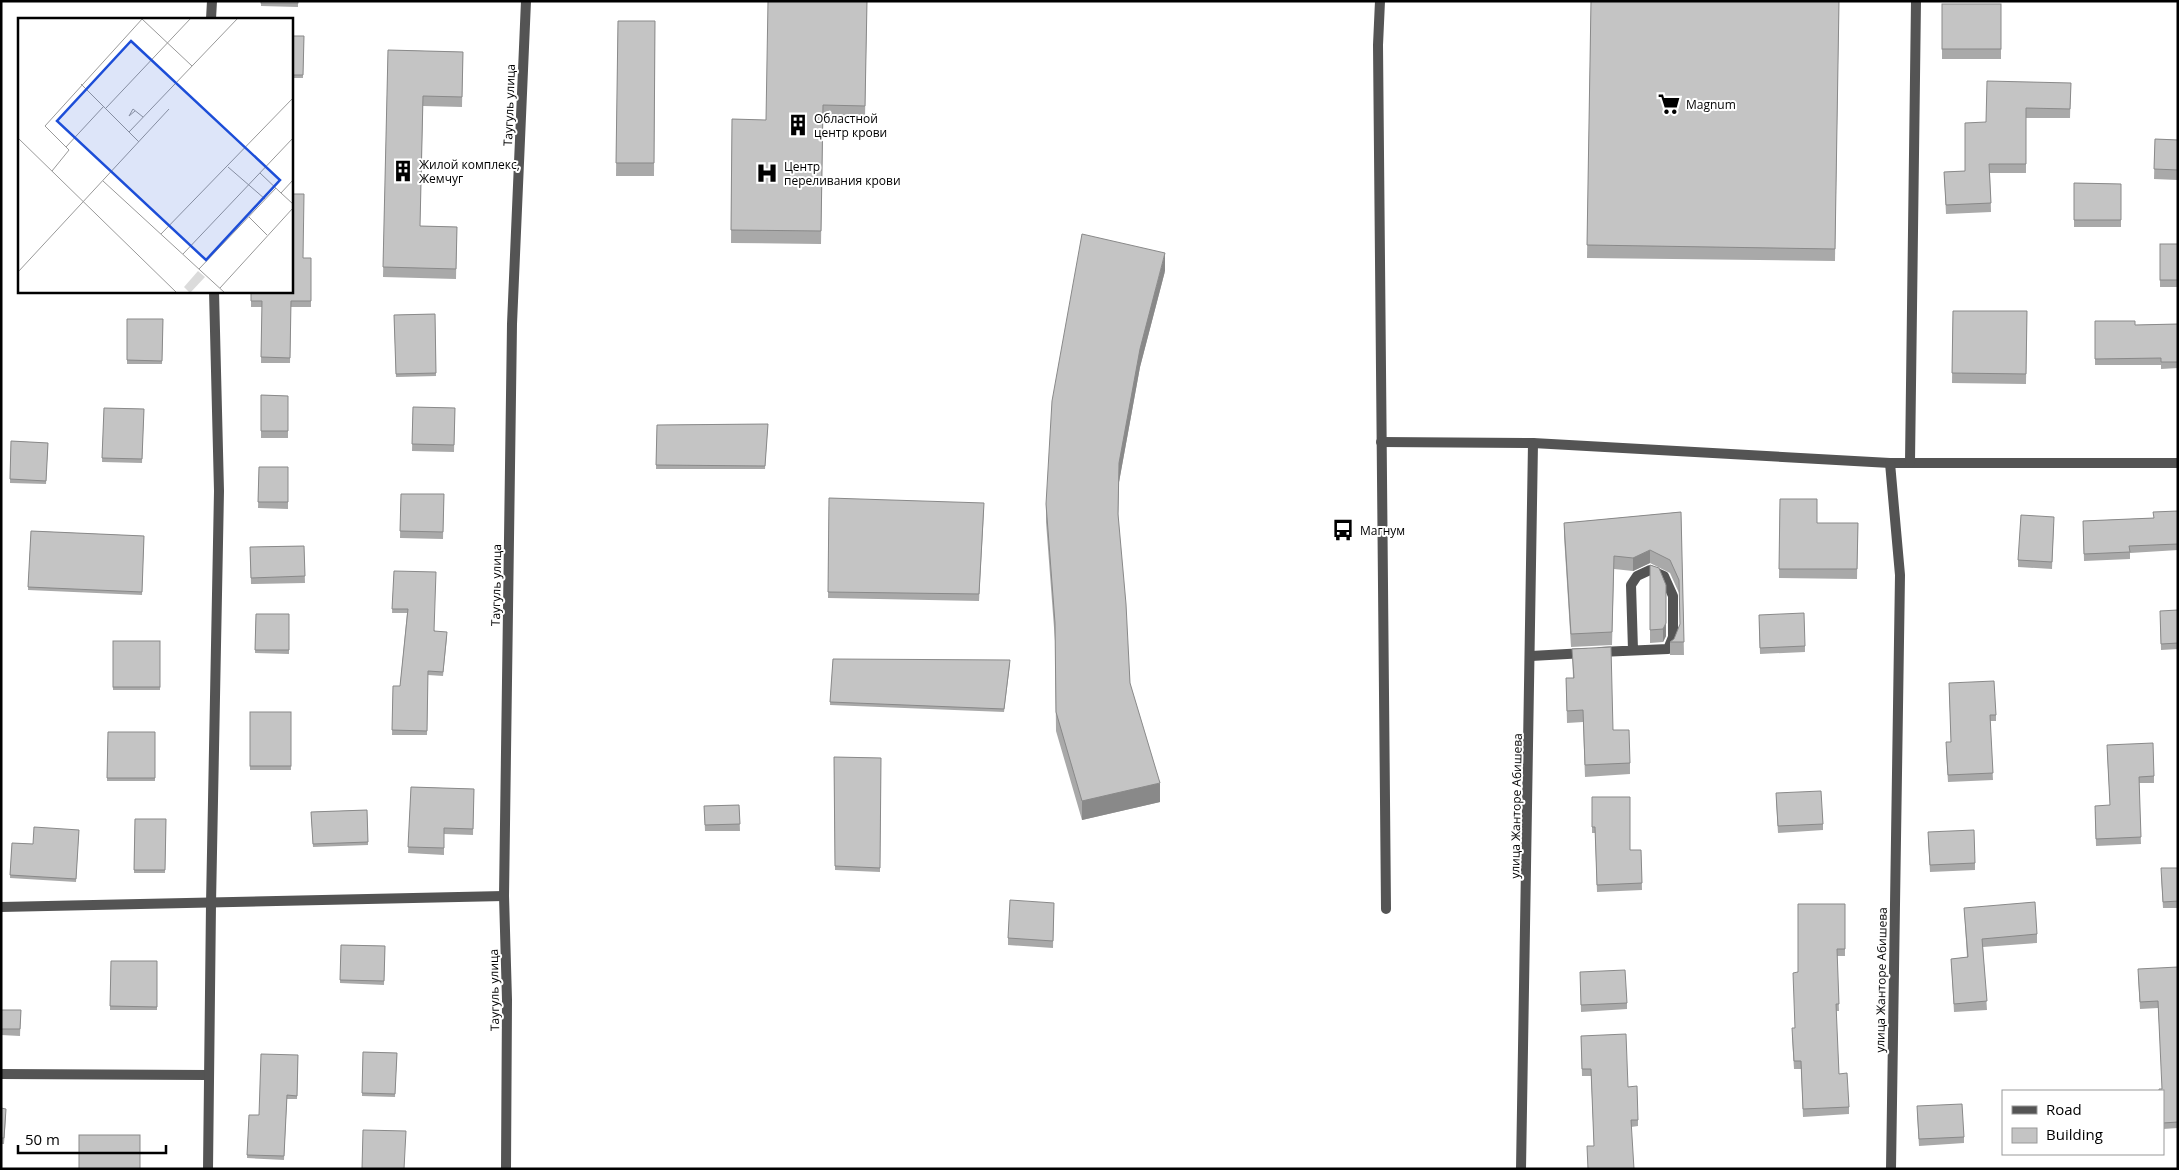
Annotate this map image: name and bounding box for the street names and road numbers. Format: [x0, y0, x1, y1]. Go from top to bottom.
street label: Таугуль улица [499, 64, 519, 146]
street label: Таугуль улица [487, 544, 505, 626]
street label: улица Жанторе Абишева [1506, 733, 1526, 879]
street label: улица Жанторе Абишева [1871, 907, 1891, 1053]
street label: Таугуль улица [485, 949, 503, 1031]

